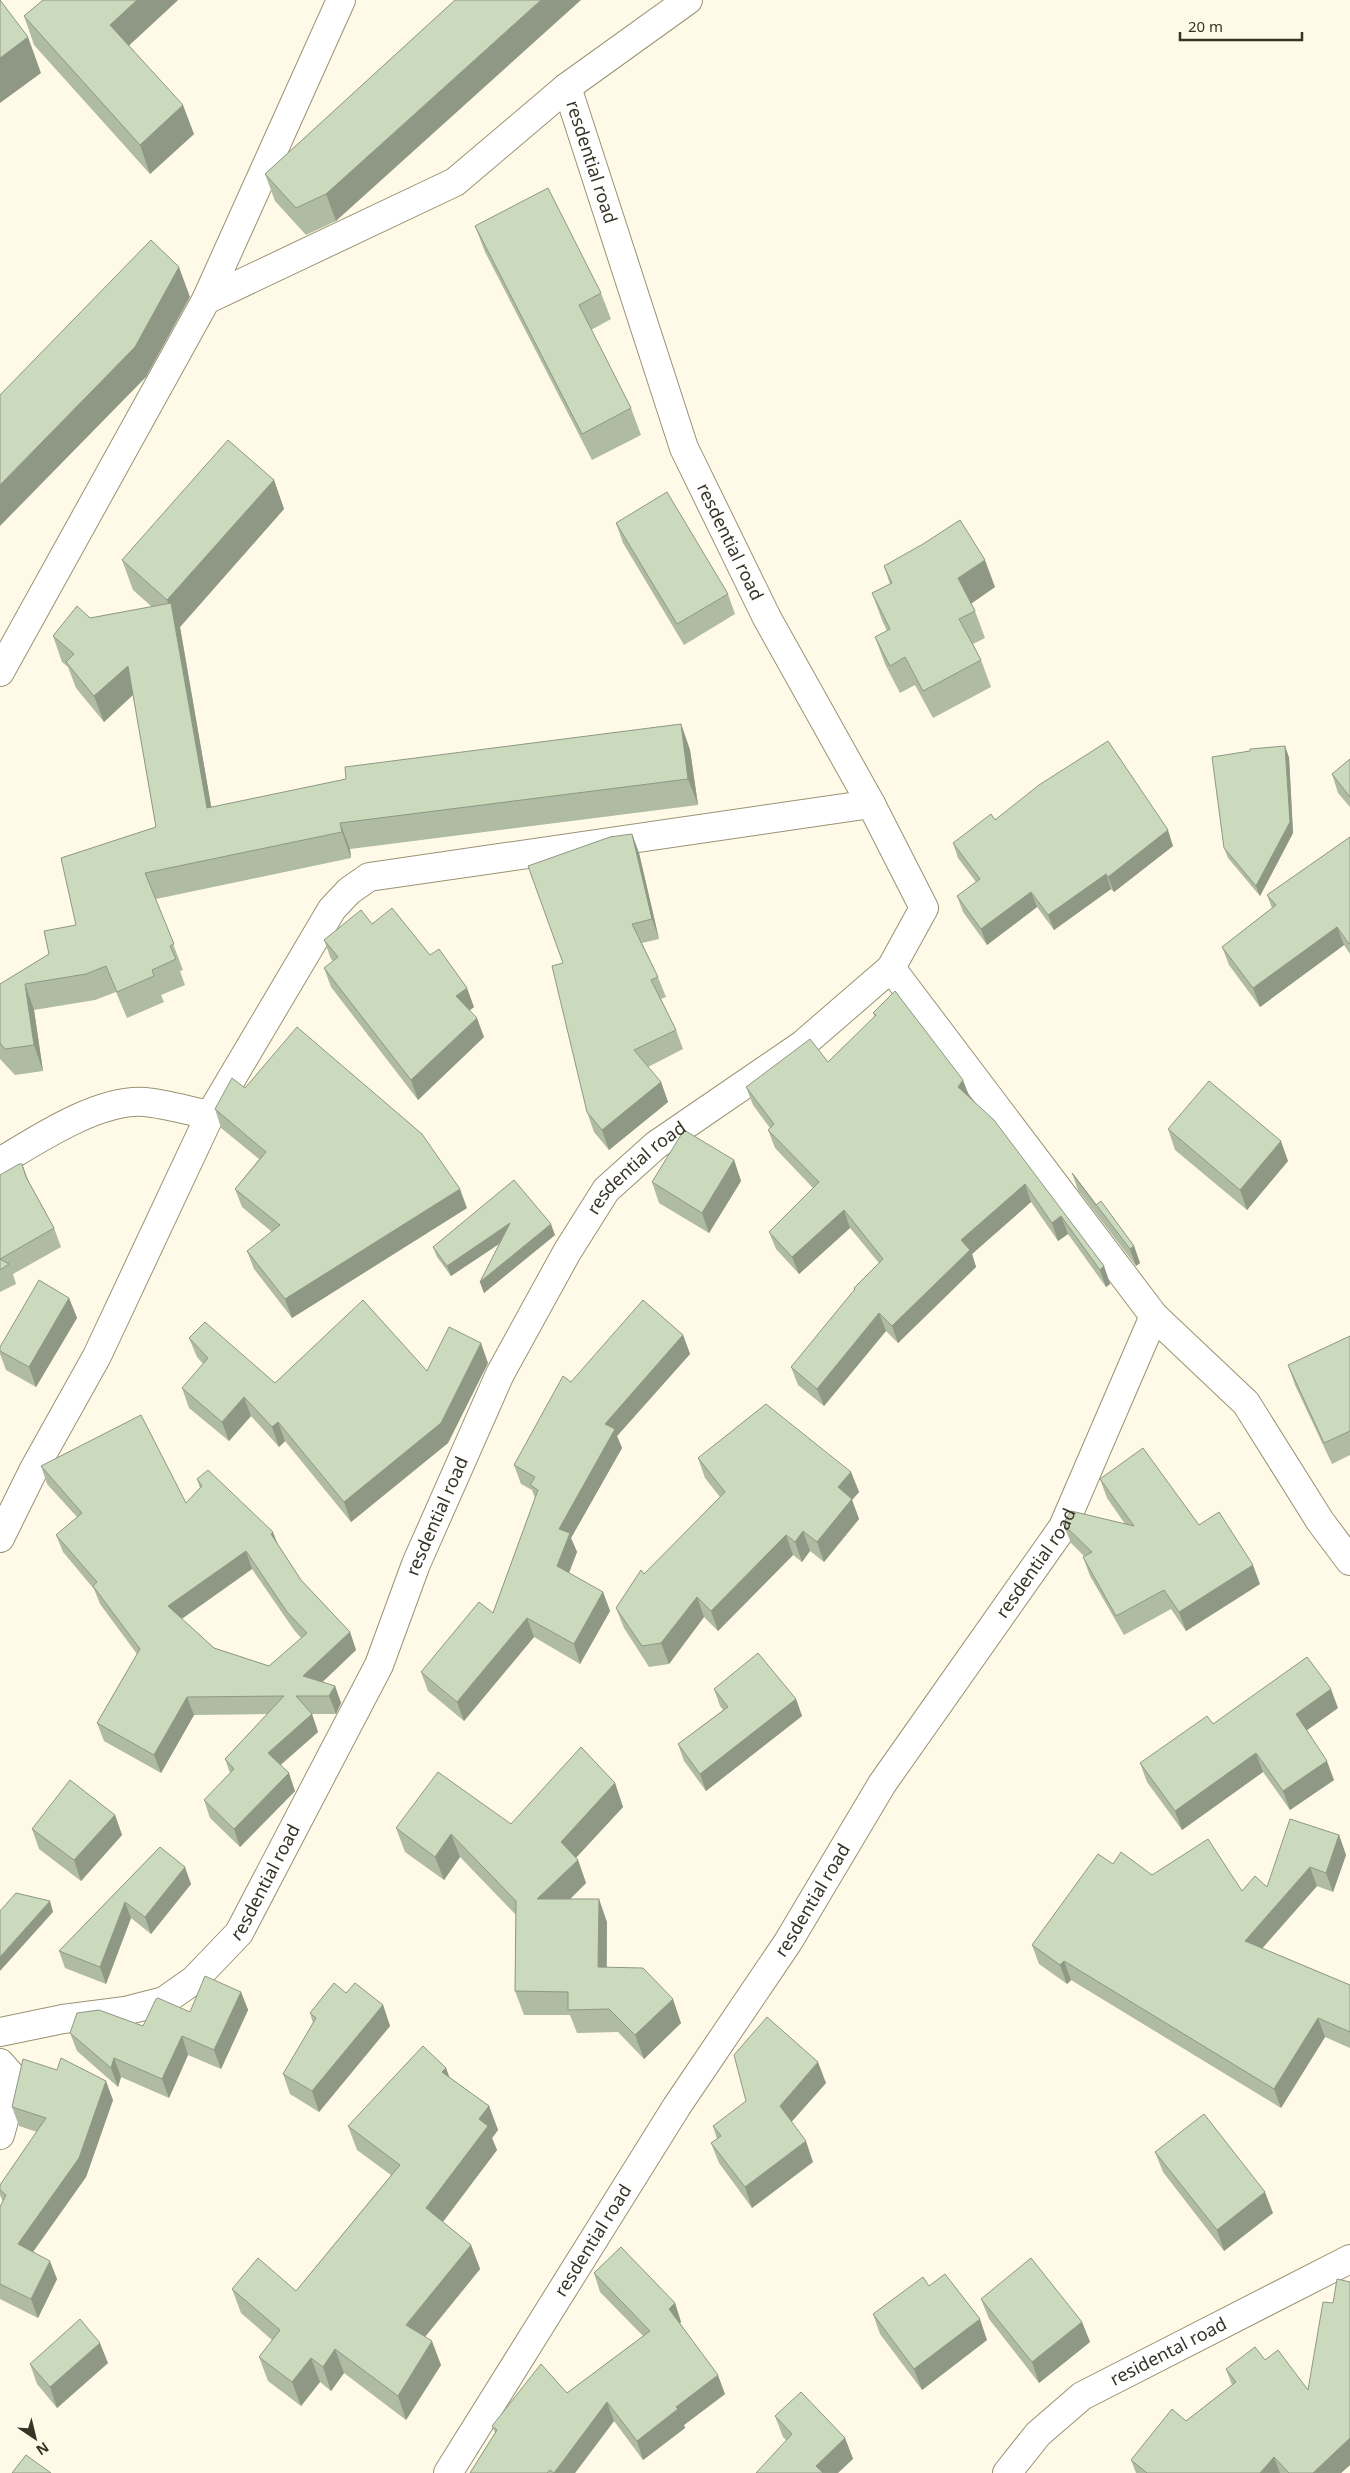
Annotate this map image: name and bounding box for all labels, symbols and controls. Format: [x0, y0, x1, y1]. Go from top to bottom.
scale bar [1180, 10, 1302, 42]
text: 20 m [1188, 16, 1223, 36]
street label: resdential road [561, 97, 623, 226]
street label: resdential road [692, 479, 770, 604]
street label: resdential road [581, 1115, 690, 1219]
street label: resdential road [400, 1452, 473, 1579]
street label: resdential road [990, 1504, 1081, 1622]
street label: resdential road [225, 1820, 305, 1946]
street label: resdential road [768, 1839, 855, 1961]
street label: resdential road [548, 2179, 636, 2301]
street label: residental road [1106, 2311, 1230, 2391]
north arrow [10, 2413, 60, 2463]
text: N [33, 2438, 53, 2460]

